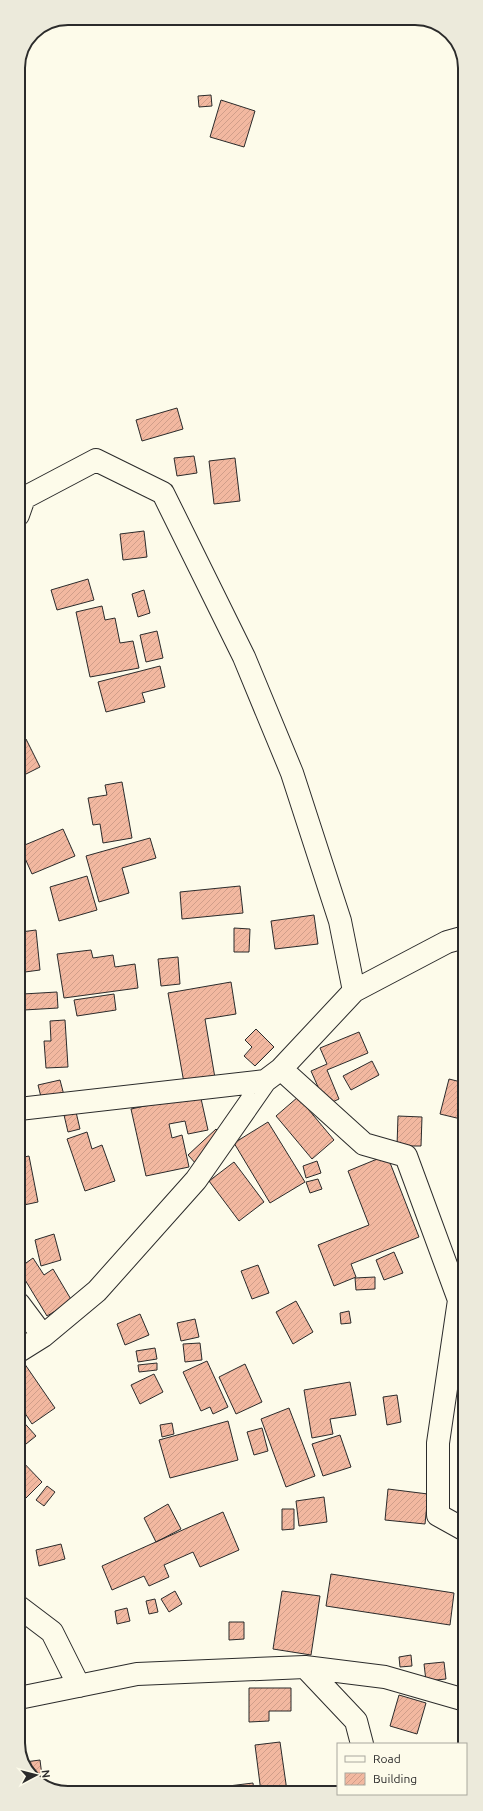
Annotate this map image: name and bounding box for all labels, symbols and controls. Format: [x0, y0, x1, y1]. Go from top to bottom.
legend [337, 1743, 467, 1795]
text: Road [373, 1752, 401, 1765]
north arrow [16, 1755, 56, 1795]
text: N [39, 1769, 52, 1779]
text: Building [373, 1772, 417, 1785]

